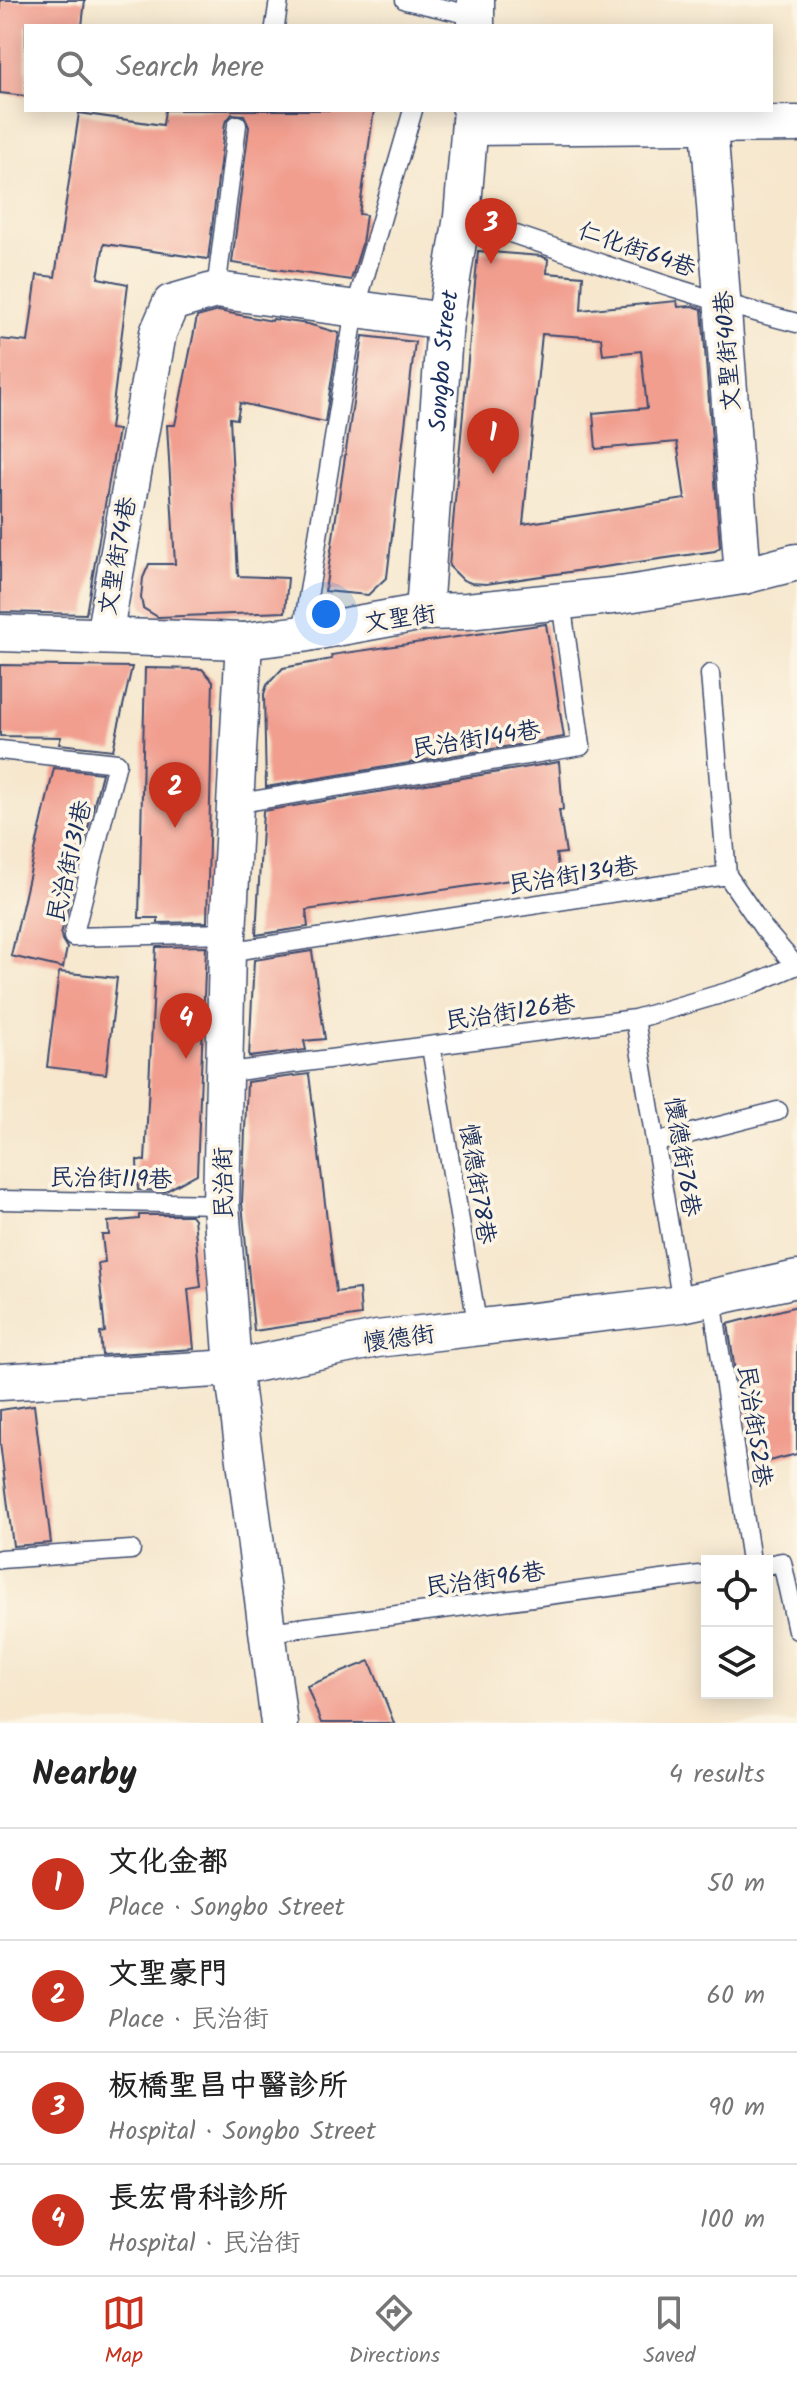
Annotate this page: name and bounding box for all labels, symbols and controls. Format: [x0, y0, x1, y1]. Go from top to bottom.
search box [24, 24, 773, 112]
text: Search here [116, 44, 264, 92]
icon: search [52, 46, 96, 90]
pin: 3 [465, 198, 517, 264]
street label: 仁化街64巷 [572, 212, 701, 289]
street label: Songbo Street [419, 287, 471, 433]
street label: 文聖街40巷 [705, 289, 752, 413]
pin: 1 [467, 408, 519, 474]
street label: 文聖街74巷 [89, 494, 148, 619]
your location [306, 594, 346, 634]
street label: 文聖街 [362, 595, 439, 644]
street label: 民治街144巷 [409, 711, 543, 770]
pin: 2 [149, 762, 201, 828]
street label: 民治街131巷 [37, 796, 103, 927]
street label: 民治街134巷 [506, 847, 641, 906]
street label: 民治街126巷 [443, 985, 578, 1042]
pin: 4 [160, 993, 212, 1059]
street label: 懷德街76巷 [653, 1095, 710, 1220]
street label: 懷德街78巷 [448, 1121, 505, 1247]
street label: 民治街 [204, 1147, 245, 1219]
street label: 民治街119巷 [49, 1159, 173, 1200]
street label: 懷德街 [361, 1315, 438, 1364]
street label: 民治街52巷 [726, 1363, 781, 1490]
street label: 民治街96巷 [423, 1553, 548, 1608]
map controls [701, 1555, 773, 1699]
button: locate [701, 1555, 773, 1627]
button: layers [701, 1627, 773, 1699]
text: Nearby [32, 1748, 137, 1802]
text: 4 results [669, 1754, 765, 1796]
text: 文化金都 [108, 1839, 228, 1887]
text: 1 [54, 1863, 62, 1905]
text: 50 m [707, 1863, 765, 1905]
text: Place · Songbo Street [108, 1887, 345, 1929]
text: 文聖豪門 [108, 1951, 228, 1999]
text: 2 [50, 1975, 66, 2017]
text: 60 m [706, 1975, 765, 2017]
text: Place · 民治街 [108, 1999, 269, 2041]
text: 板橋聖昌中醫診所 [108, 2063, 348, 2111]
text: 3 [51, 2087, 65, 2129]
text: 90 m [708, 2087, 765, 2129]
text: Hospital · Songbo Street [108, 2111, 376, 2153]
text: 長宏骨科診所 [108, 2175, 288, 2223]
text: 4 [51, 2199, 65, 2241]
text: 100 m [700, 2199, 765, 2241]
text: Hospital · 民治街 [108, 2223, 301, 2265]
tab: Map [102, 2291, 146, 2374]
tab: Directions [349, 2291, 440, 2374]
tab: Saved [643, 2291, 695, 2374]

